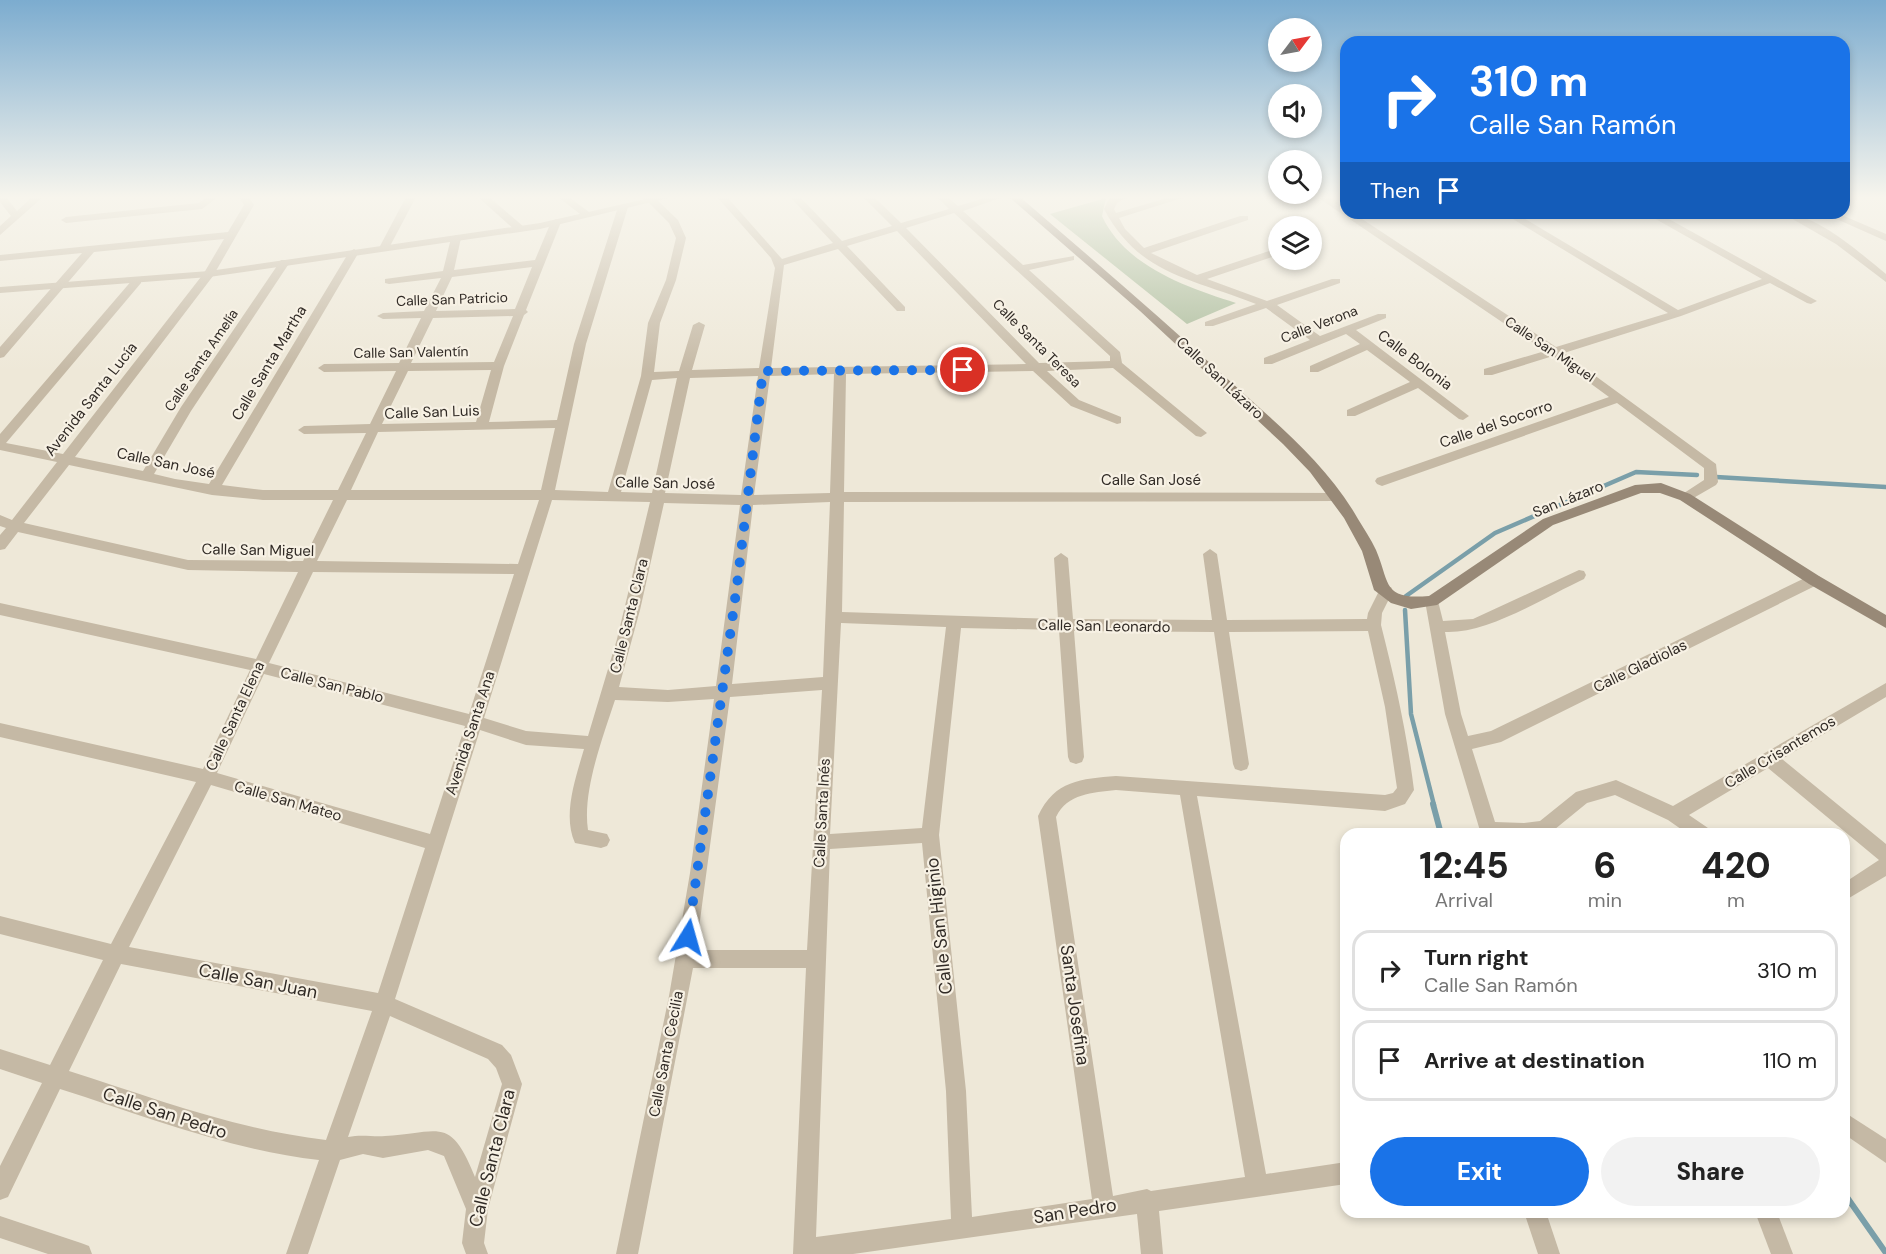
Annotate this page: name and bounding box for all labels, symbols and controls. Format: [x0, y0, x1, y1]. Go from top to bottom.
north arrow [1268, 18, 1322, 72]
map controls [1268, 18, 1322, 270]
text: 310 m [1469, 54, 1588, 109]
icon: right [1370, 60, 1448, 138]
button: sound [1268, 84, 1322, 138]
text: Calle San Ramón [1469, 107, 1677, 142]
button: search [1268, 150, 1322, 204]
icon: arrive [1432, 174, 1465, 207]
text: Then [1370, 176, 1420, 205]
button: layers [1268, 216, 1322, 270]
street label: Calle San Patricio [396, 288, 508, 310]
street label: Calle Santa Teresa [989, 295, 1085, 391]
street label: Calle Verona [1278, 301, 1360, 347]
street label: Calle Santa Martha [227, 302, 311, 424]
street label: Calle Santa Amelía [160, 305, 242, 415]
street label: Calle San Miguel [1501, 312, 1599, 386]
street label: Calle Bolonia [1374, 325, 1456, 395]
street label: Calle San Lázaro [1172, 332, 1268, 424]
street label: Avenida Santa Lucía [40, 338, 142, 460]
street label: Calle San Valentín [353, 342, 469, 362]
pin [937, 344, 988, 395]
icon: arrive [946, 353, 979, 386]
street label: Calle del Socorro [1437, 395, 1555, 453]
street label: Calle San Luis [384, 400, 480, 424]
street label: Calle San José [115, 443, 217, 483]
street label: Calle San José [1101, 470, 1201, 490]
street label: Calle San José [615, 472, 715, 494]
street label: San Lázaro [1530, 476, 1606, 522]
street label: Calle San Miguel [202, 539, 314, 561]
street label: Calle Santa Clara [605, 557, 653, 675]
street label: Calle San Leonardo [1037, 615, 1171, 637]
street label: Calle Gladiolas [1590, 635, 1690, 697]
street label: Calle Santa Elena [201, 658, 269, 774]
street label: Calle San Pablo [278, 663, 386, 708]
street label: Avenida Santa Ana [441, 668, 499, 798]
street label: Calle Crisantemos [1721, 711, 1839, 793]
street label: Calle Santa Inés [809, 758, 835, 868]
street label: Calle San Mateo [232, 776, 344, 826]
text: 12:45 [1419, 842, 1509, 889]
text: 6 [1593, 842, 1616, 889]
text: 420 [1701, 842, 1771, 889]
street label: Calle San Higinio [920, 856, 958, 996]
text: Arrival [1435, 887, 1493, 913]
text: min [1588, 887, 1622, 913]
text: m [1727, 887, 1745, 913]
position arrow [656, 905, 720, 969]
street label: Santa Josefina [1055, 943, 1095, 1067]
text: Turn right [1424, 943, 1529, 972]
icon: right [1373, 954, 1406, 987]
text: 310 m [1757, 956, 1817, 985]
street label: Calle San Juan [197, 958, 319, 1004]
text: Calle San Ramón [1424, 972, 1578, 998]
street label: Calle Santa Cecilia [644, 989, 688, 1119]
icon: arrive [1373, 1044, 1406, 1077]
text: Arrive at destination [1424, 1046, 1645, 1075]
text: 110 m [1763, 1046, 1817, 1075]
street label: Calle San Pedro [100, 1082, 230, 1144]
street label: Calle Santa Clara [463, 1087, 521, 1229]
button: Exit [1370, 1137, 1589, 1206]
button: Share [1601, 1137, 1820, 1206]
street label: San Pedro [1032, 1193, 1118, 1229]

